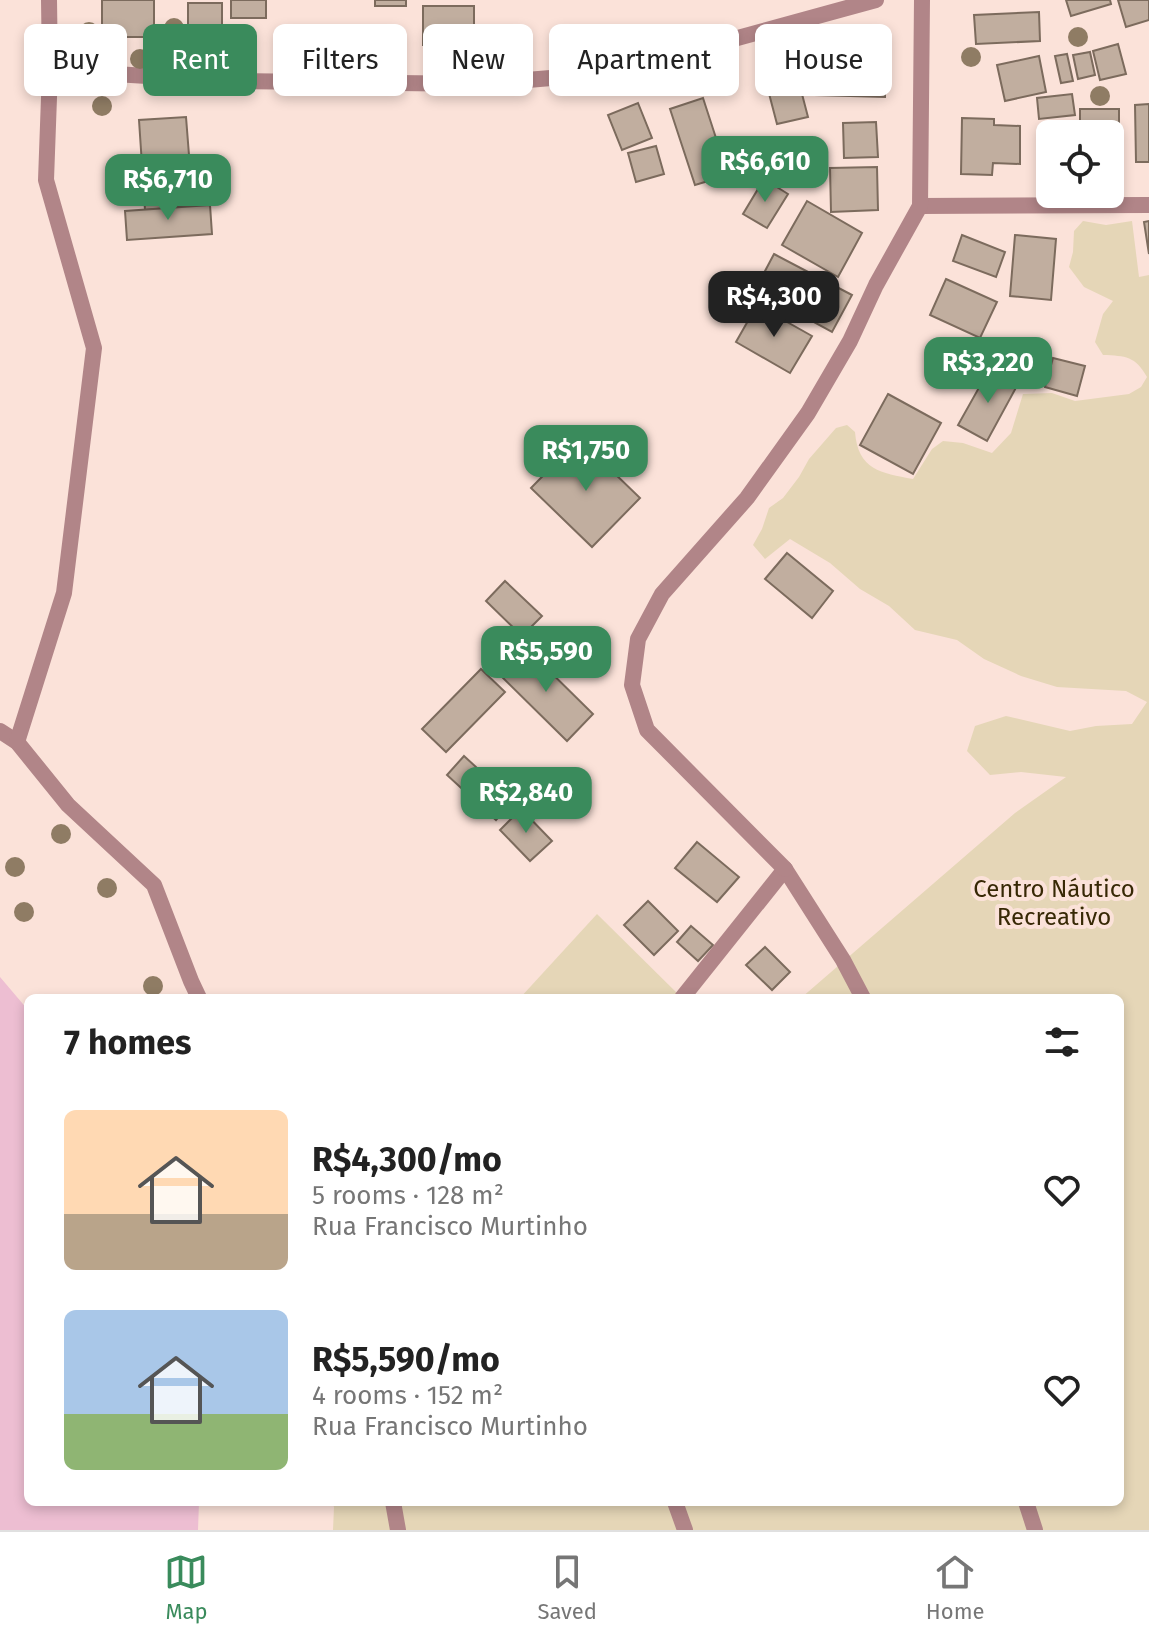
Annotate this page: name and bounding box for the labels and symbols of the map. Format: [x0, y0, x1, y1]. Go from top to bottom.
pin: R$6,610 [691, 136, 839, 204]
pin: R$6,710 [94, 154, 242, 222]
pin: R$4,300 [700, 271, 848, 339]
pin: R$3,220 [914, 337, 1062, 405]
pin: R$1,750 [512, 425, 660, 493]
pin: R$5,590 [472, 626, 620, 694]
pin: R$2,840 [452, 767, 600, 835]
park label: Centro Náutico Recreativo [973, 875, 1135, 931]

